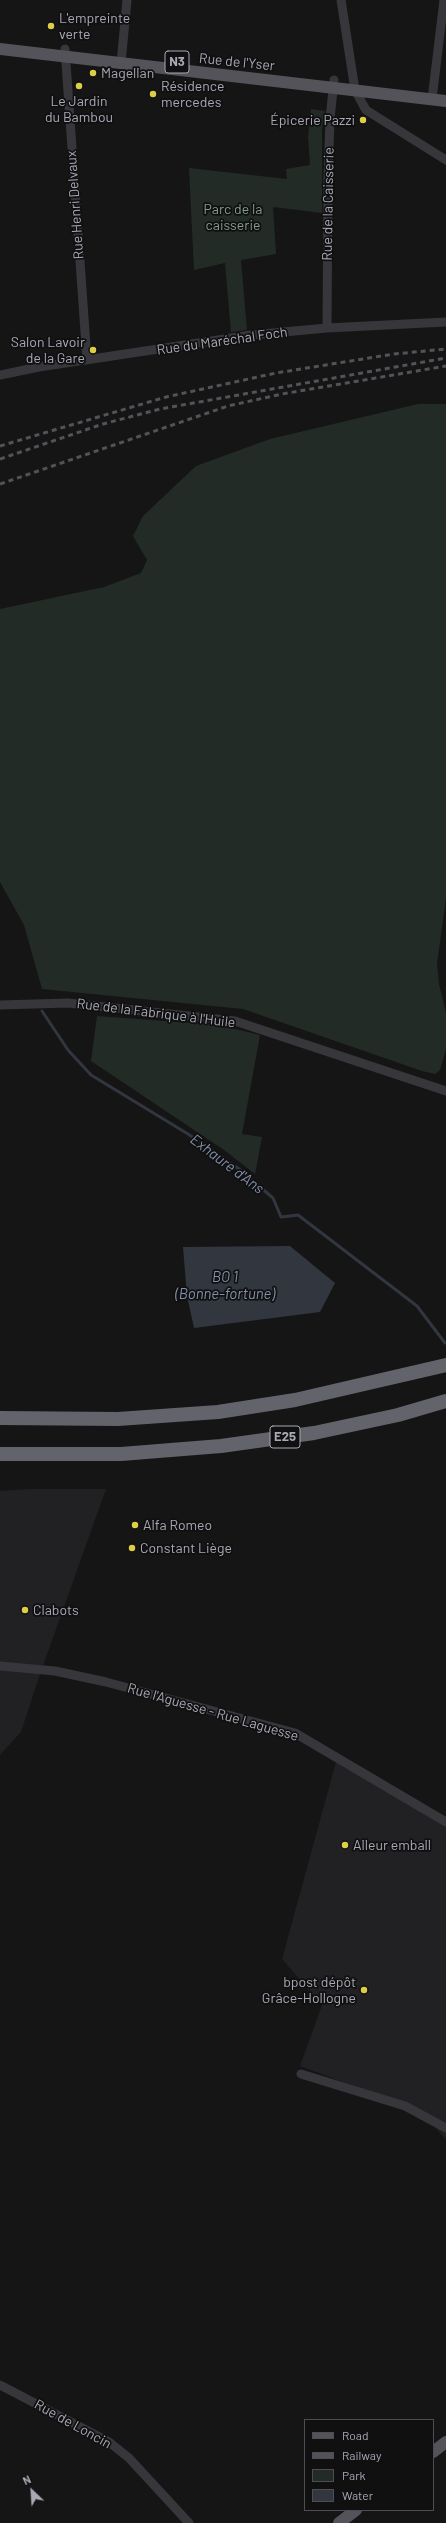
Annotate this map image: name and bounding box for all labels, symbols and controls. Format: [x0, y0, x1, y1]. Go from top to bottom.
place label: L'empreinte verte [59, 10, 130, 42]
marker: L'empreinte verte [46, 21, 56, 31]
street label: Rue de l'Yser [198, 50, 276, 74]
road number: N3 [165, 51, 189, 73]
place label: Magellan [101, 65, 154, 81]
marker: Magellan [88, 68, 98, 78]
place label: Résidence mercedes [161, 78, 224, 110]
marker: Le Jardin du Bambou [74, 81, 84, 91]
marker: Résidence mercedes [148, 89, 158, 99]
place label: Le Jardin du Bambou [45, 93, 113, 126]
place label: Épicerie Pazzi [270, 112, 355, 128]
marker: Épicerie Pazzi [358, 115, 368, 125]
street label: Rue de la Caisserie [319, 147, 337, 261]
street label: Rue Henri Delvaux [63, 150, 87, 260]
park label: Parc de la caisserie [204, 201, 262, 234]
street label: Rue du Maréchal Foch [156, 324, 288, 358]
place label: Salon Lavoir de la Gare [11, 334, 85, 366]
marker: Salon Lavoir de la Gare [88, 345, 98, 355]
street label: Rue de la Fabrique à l'Huile [76, 995, 236, 1031]
water label: Exhaure d'Ans [187, 1130, 267, 1198]
water label: BO 1 (Bonne-fortune) [175, 1268, 275, 1303]
road number: E25 [270, 1426, 300, 1448]
place label: Alfa Romeo [143, 1517, 212, 1533]
marker: Alfa Romeo [130, 1520, 140, 1530]
place label: Constant Liège [140, 1540, 232, 1556]
marker: Constant Liège [127, 1543, 137, 1553]
place label: Clabots [33, 1602, 79, 1618]
marker: Clabots [20, 1605, 30, 1615]
street label: Rue l'Aguesse - Rue Laguesse [125, 1679, 301, 1745]
place label: Alleur emball [353, 1837, 431, 1853]
marker: Alleur emball [340, 1840, 350, 1850]
place label: bpost dépôt Grâce-Hollogne [262, 1974, 356, 2006]
marker: bpost dépôt Grâce-Hollogne [359, 1985, 369, 1995]
street label: Rue de Loncin [31, 2396, 115, 2452]
legend [304, 2419, 434, 2511]
text: Road [342, 2428, 369, 2442]
text: Railway [342, 2448, 381, 2462]
text: Park [342, 2468, 366, 2482]
north arrow [12, 2471, 52, 2511]
text: N [21, 2472, 33, 2487]
text: Water [342, 2488, 373, 2502]

